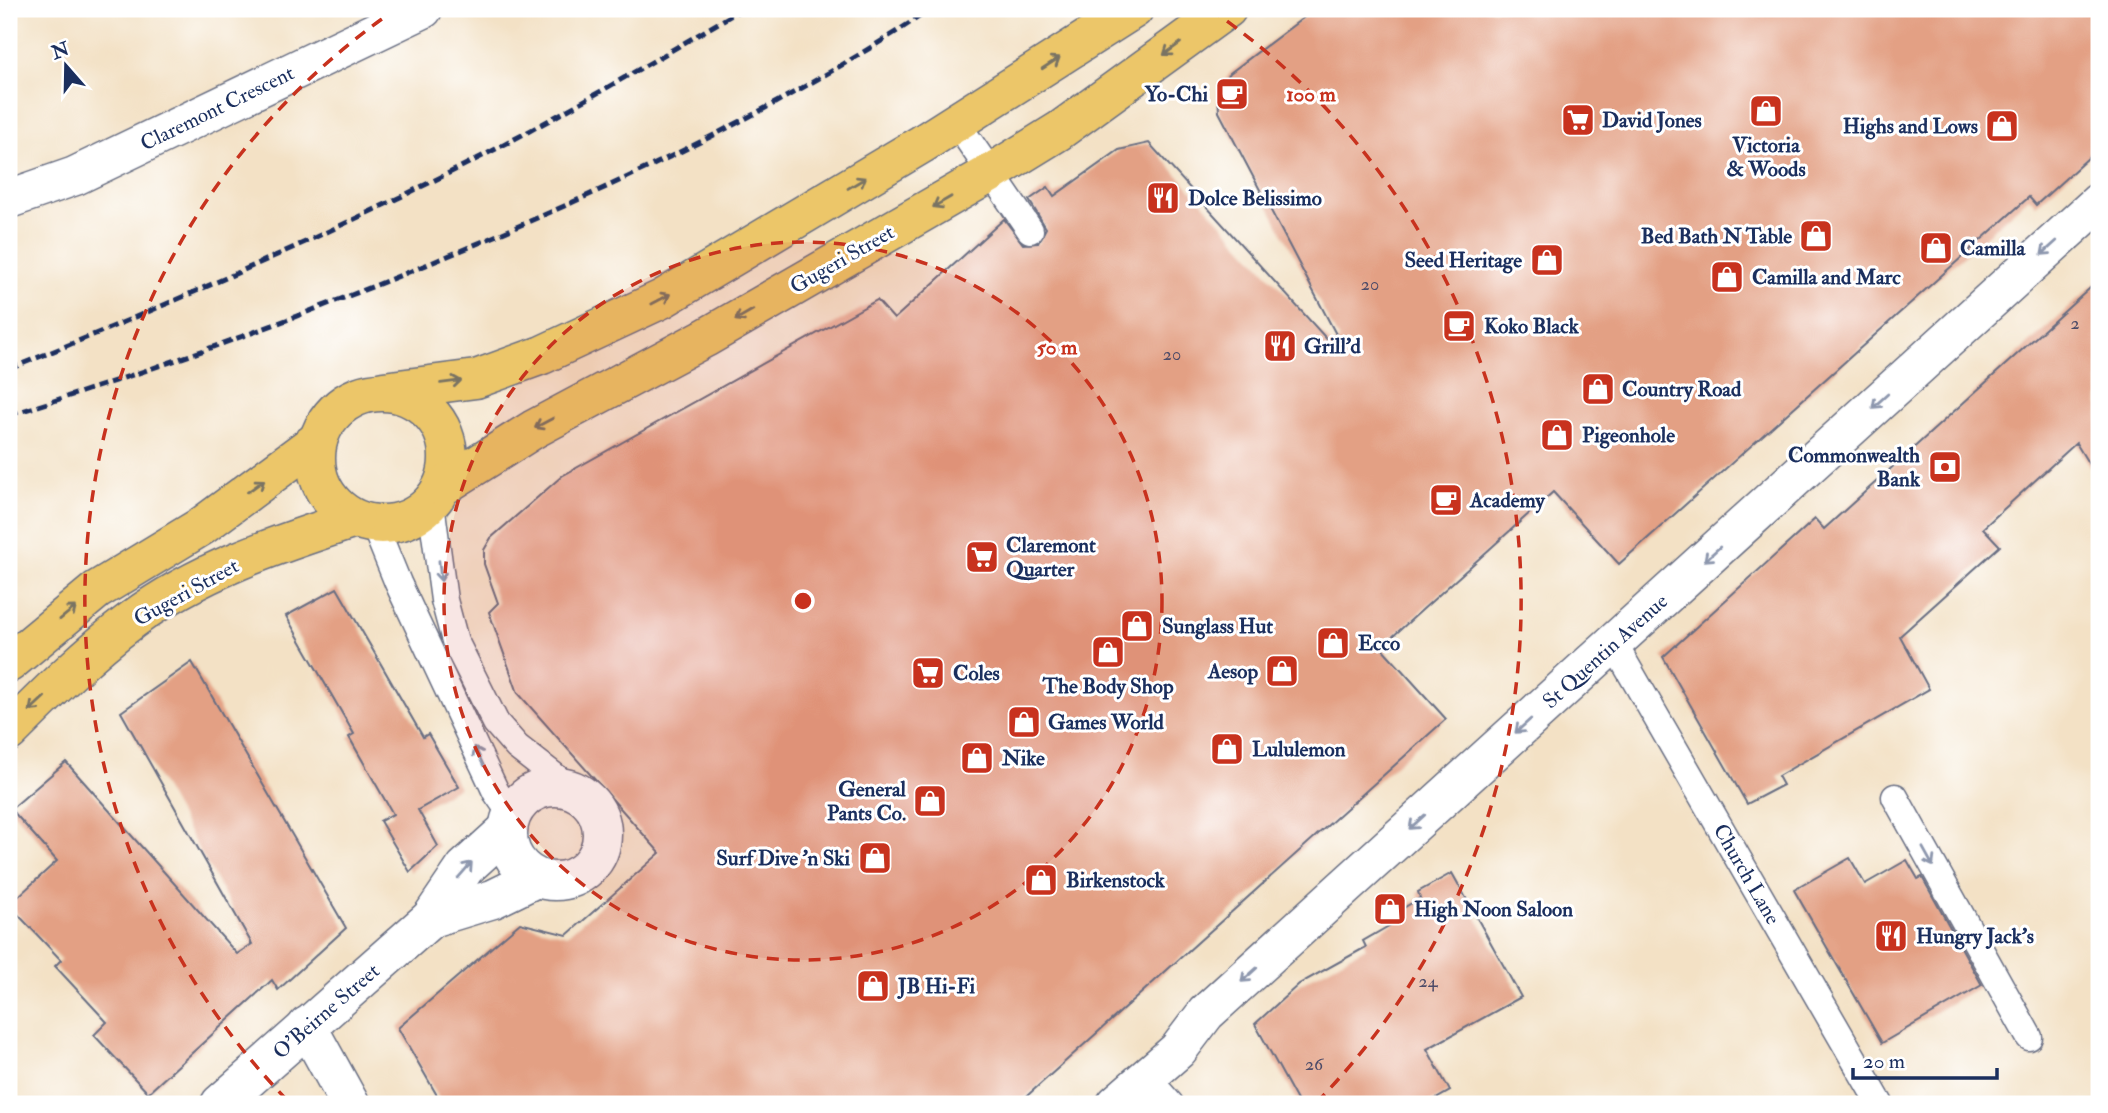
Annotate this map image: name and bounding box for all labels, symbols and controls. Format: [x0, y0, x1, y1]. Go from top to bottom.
north arrow [32, 32, 102, 102]
text: N [47, 36, 74, 65]
one-way arrow [1163, 42, 1182, 56]
one-way arrow [1041, 56, 1060, 71]
street label: Claremont Crescent [136, 59, 299, 157]
cafe icon: Yo-Chi [1213, 75, 1251, 113]
place label: Yo-Chi [1144, 81, 1208, 108]
text: 100 m [1286, 81, 1337, 108]
shop icon: Victoria & Woods [1747, 92, 1785, 130]
supermarket icon: David Jones [1559, 101, 1597, 139]
place label: David Jones [1602, 107, 1702, 134]
shop icon: Highs and Lows [1983, 107, 2021, 145]
place label: Highs and Lows [1843, 113, 1978, 140]
place label: Victoria & Woods [1726, 132, 1806, 183]
one-way arrow [847, 176, 867, 190]
restaurant icon: Dolce Belissimo [1144, 179, 1182, 217]
place label: Dolce Belissimo [1188, 185, 1322, 212]
one-way arrow [932, 195, 952, 209]
shop icon: Bed Bath N Table [1797, 217, 1835, 255]
street label: Gugeri Street [785, 219, 899, 300]
place label: Bed Bath N Table [1641, 223, 1792, 250]
shop icon: Camilla [1917, 229, 1955, 267]
place label: Camilla [1960, 235, 2027, 262]
one-way arrow [2041, 240, 2058, 257]
shop icon: Seed Heritage [1528, 241, 1566, 279]
place label: Seed Heritage [1404, 247, 1522, 274]
shop icon: Camilla and Marc [1708, 258, 1746, 296]
place label: Camilla and Marc [1752, 264, 1901, 291]
house number: 20 [1361, 273, 1379, 296]
one-way arrow [651, 291, 671, 305]
cafe icon: Koko Black [1440, 307, 1478, 345]
one-way arrow [735, 308, 755, 322]
house number: 2 [2070, 312, 2080, 335]
place label: Koko Black [1484, 313, 1580, 340]
restaurant icon: Grill'd [1261, 327, 1299, 365]
place label: Grill'd [1304, 333, 1362, 360]
text: 50 m [1037, 334, 1078, 361]
house number: 20 [1163, 343, 1181, 366]
shop icon: Country Road [1579, 370, 1617, 408]
one-way arrow [439, 375, 462, 388]
place label: Country Road [1622, 376, 1742, 403]
one-way arrow [1872, 393, 1889, 410]
one-way arrow [535, 416, 555, 430]
shop icon: Pigeonhole [1538, 416, 1576, 454]
place label: Pigeonhole [1582, 422, 1675, 449]
place label: Commonwealth Bank [1788, 442, 1921, 493]
bank icon: Commonwealth Bank [1926, 448, 1964, 486]
one-way arrow [247, 478, 265, 493]
cafe icon: Academy [1427, 481, 1465, 519]
place label: Academy [1469, 487, 1546, 514]
place label: Claremont Quarter [1006, 532, 1096, 583]
supermarket icon: Claremont Quarter [963, 538, 1001, 576]
one-way arrow [1703, 546, 1721, 562]
street label: Gugeri Street [129, 552, 244, 632]
one-way arrow [434, 559, 447, 582]
street label: St Quentin Avenue [1537, 588, 1674, 715]
centre of rings [791, 589, 815, 613]
one-way arrow [59, 605, 77, 621]
shop icon: Sunglass Hut [1118, 607, 1156, 645]
place label: Sunglass Hut [1162, 613, 1273, 640]
shop icon: Ecco [1314, 624, 1352, 662]
place label: Ecco [1358, 630, 1400, 657]
shop icon: The Body Shop [1089, 633, 1127, 671]
shop icon: Aesop [1263, 652, 1301, 690]
supermarket icon: Coles [909, 654, 947, 692]
place label: Aesop [1207, 658, 1258, 685]
place label: Coles [953, 660, 1000, 687]
place label: The Body Shop [1041, 673, 1174, 700]
one-way arrow [29, 696, 46, 713]
shop icon: Games World [1005, 703, 1043, 741]
place label: Games World [1048, 709, 1165, 736]
one-way arrow [1514, 718, 1532, 734]
shop icon: Lululemon [1208, 730, 1246, 768]
place label: Lululemon [1252, 736, 1346, 763]
shop icon: Nike [958, 739, 996, 777]
one-way arrow [472, 745, 485, 767]
place label: Nike [1001, 745, 1045, 772]
place label: General Pants Co. [827, 776, 907, 827]
shop icon: General Pants Co. [911, 782, 949, 820]
one-way arrow [1409, 813, 1426, 830]
street label: Church Lane [1707, 819, 1786, 930]
shop icon: Surf Dive 'n Ski [856, 839, 894, 877]
place label: Surf Dive 'n Ski [716, 845, 850, 872]
one-way arrow [1922, 846, 1935, 867]
one-way arrow [457, 861, 473, 879]
shop icon: Birkenstock [1022, 861, 1060, 899]
place label: Birkenstock [1066, 867, 1166, 894]
shop icon: High Noon Saloon [1371, 890, 1409, 928]
place label: High Noon Saloon [1414, 896, 1573, 923]
restaurant icon: Hungry Jack's [1872, 917, 1910, 955]
place label: Hungry Jack's [1916, 923, 2034, 950]
street label: O'Beirne Street [267, 957, 386, 1065]
one-way arrow [1241, 966, 1258, 983]
shop icon: JB Hi-Fi [854, 967, 892, 1005]
house number: 24 [1419, 970, 1439, 993]
place label: JB Hi-Fi [897, 973, 975, 1000]
scale bar [1853, 1036, 1996, 1080]
text: 20 m [1863, 1048, 1905, 1075]
house number: 26 [1305, 1053, 1324, 1076]

